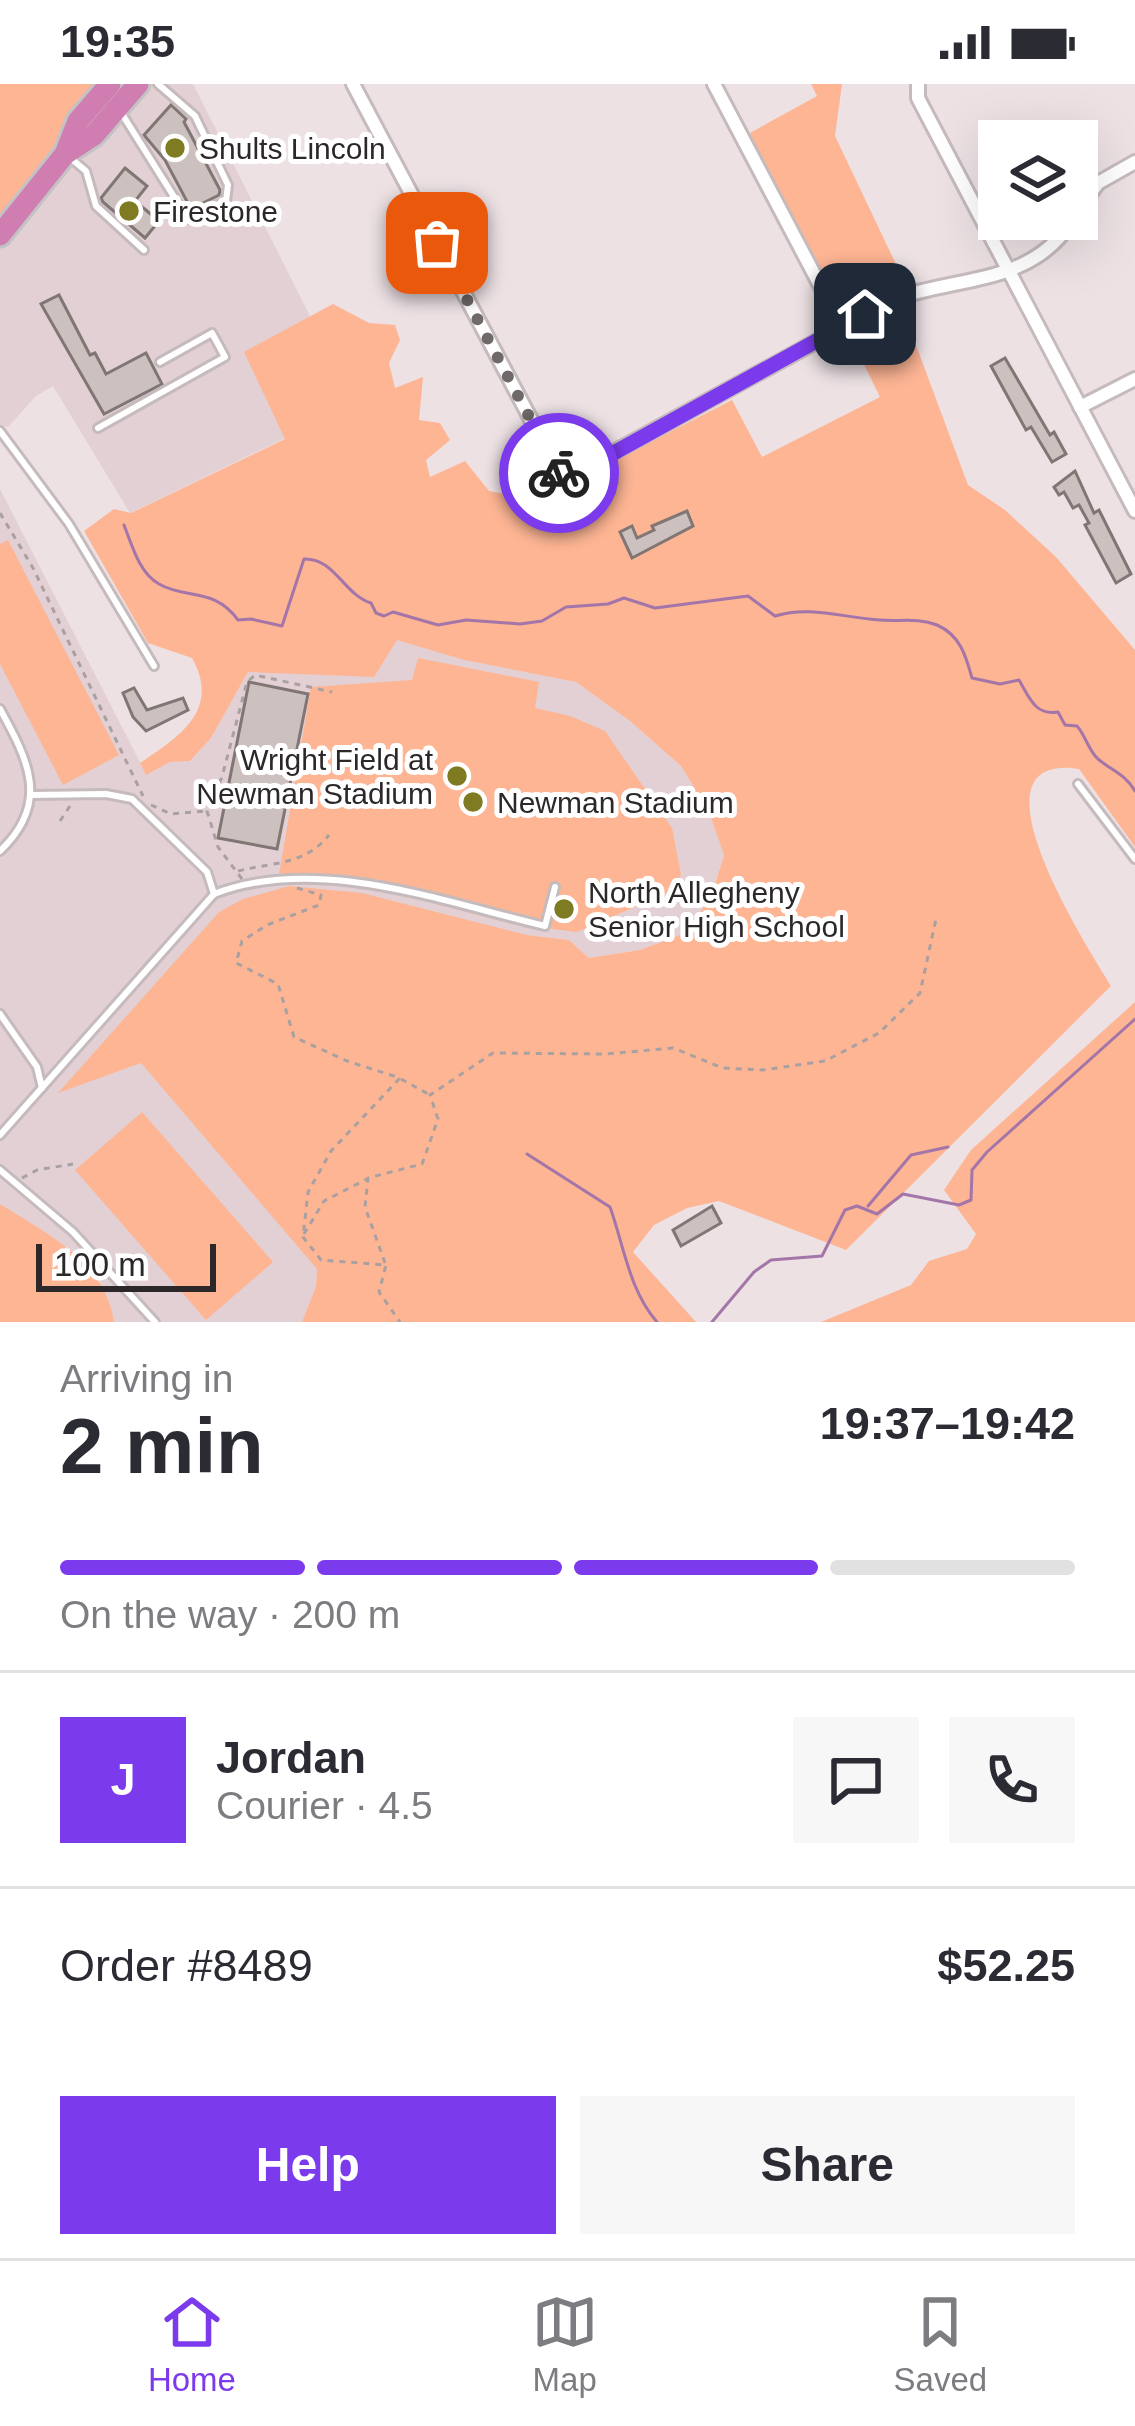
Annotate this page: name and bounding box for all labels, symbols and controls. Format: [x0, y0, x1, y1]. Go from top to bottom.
text: 19:35 [60, 16, 175, 67]
map controls [978, 120, 1098, 240]
button: layers [978, 120, 1098, 240]
place label: Shults Lincoln [199, 132, 386, 165]
marker: Shults Lincoln [162, 135, 188, 161]
pin [386, 192, 488, 294]
place label: Firestone [153, 195, 278, 228]
marker: Firestone [116, 198, 142, 224]
icon: bag [404, 210, 470, 276]
pin [814, 263, 916, 365]
icon: home [832, 281, 898, 347]
courier [499, 413, 619, 533]
icon: bike [526, 440, 592, 506]
place label: Wright Field at Newman Stadium [196, 743, 434, 810]
marker: Wright Field at Newman Stadium [444, 763, 470, 789]
place label: Newman Stadium [497, 786, 734, 819]
marker: Newman Stadium [460, 789, 486, 815]
place label: North Allegheny Senior High School [588, 876, 845, 943]
marker: North Allegheny Senior High School [551, 896, 577, 922]
scale bar [36, 1238, 216, 1291]
text: 100 m [54, 1246, 146, 1283]
text: Arriving in [60, 1357, 233, 1400]
text: 19:37–19:42 [820, 1398, 1075, 1449]
text: 2 min [60, 1402, 264, 1490]
text: On the way · 200 m [60, 1593, 400, 1636]
button: chat [793, 1717, 919, 1843]
button: phone [949, 1717, 1075, 1843]
text: Jordan [216, 1732, 366, 1783]
text: J [110, 1754, 136, 1805]
text: Courier · 4.5 [216, 1784, 433, 1827]
text: Order #8489 [60, 1940, 313, 1991]
text: $52.25 [937, 1940, 1075, 1991]
button: Help [60, 2096, 556, 2234]
button: Share [580, 2096, 1075, 2234]
tab: Home [148, 2289, 236, 2399]
tab: Map [532, 2289, 598, 2399]
tab: Saved [894, 2289, 987, 2399]

